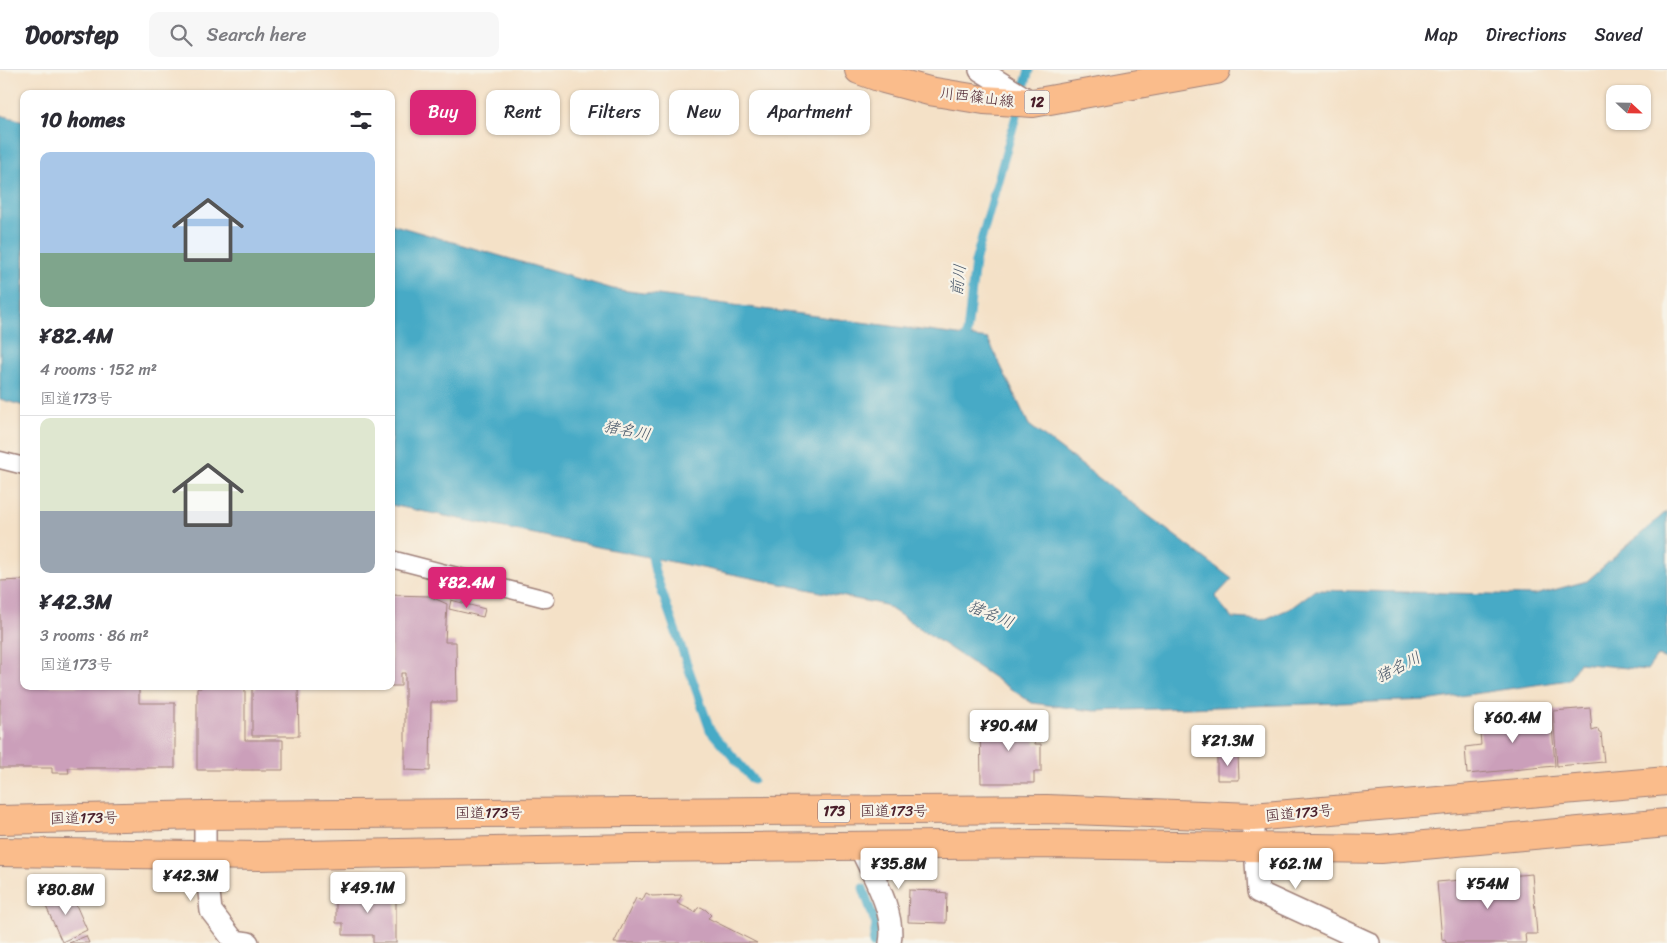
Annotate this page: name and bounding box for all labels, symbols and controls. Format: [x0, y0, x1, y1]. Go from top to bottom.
search box [149, 12, 499, 57]
text: Doorstep [25, 14, 119, 56]
text: Search here [207, 18, 307, 51]
text: Map [1425, 19, 1458, 51]
text: Directions [1486, 19, 1567, 51]
text: Saved [1595, 19, 1642, 51]
icon: search [167, 21, 195, 49]
street label: 川西篠山線 [938, 80, 1016, 114]
north arrow [1606, 85, 1651, 130]
map controls [1606, 85, 1651, 130]
chip: Buy [410, 90, 476, 135]
chip: Rent [486, 90, 560, 135]
chip: Filters [570, 90, 659, 135]
chip: New [669, 90, 739, 135]
chip: Apartment [749, 90, 870, 135]
road number: 12 [1024, 91, 1050, 114]
text: 10 homes [40, 101, 125, 139]
icon: filters [347, 106, 375, 134]
icon: home [163, 185, 253, 275]
water label: 前川 [942, 262, 974, 298]
text: ¥82.4M [40, 317, 113, 355]
text: 4 rooms · 152 m² [40, 355, 157, 384]
text: 国道173号 [40, 384, 113, 413]
water label: 猪名川 [601, 411, 653, 449]
icon: home [163, 450, 253, 540]
pin: ¥82.4M [426, 566, 508, 609]
text: ¥82.4M [439, 568, 495, 597]
text: ¥42.3M [40, 583, 112, 621]
water label: 猪名川 [963, 591, 1019, 637]
text: 3 rooms · 86 m² [40, 621, 149, 650]
water label: 猪名川 [1370, 643, 1426, 691]
text: 国道173号 [40, 650, 113, 679]
pin: ¥60.4M [1472, 702, 1554, 744]
text: ¥60.4M [1485, 703, 1541, 732]
pin: ¥90.4M [968, 710, 1050, 752]
text: ¥90.4M [981, 711, 1037, 740]
pin: ¥21.3M [1187, 724, 1269, 767]
text: ¥21.3M [1202, 726, 1254, 755]
street label: 国道173号 [1264, 797, 1334, 829]
street label: 国道173号 [860, 798, 928, 824]
road number: 173 [818, 799, 850, 822]
street label: 国道173号 [455, 800, 523, 826]
street label: 国道173号 [50, 804, 118, 832]
pin: ¥35.8M [858, 848, 940, 890]
pin: ¥62.1M [1255, 848, 1337, 890]
text: ¥35.8M [872, 849, 926, 878]
text: ¥62.1M [1270, 849, 1322, 878]
pin: ¥42.3M [150, 860, 232, 902]
text: ¥42.3M [164, 861, 218, 890]
pin: ¥54M [1458, 868, 1518, 910]
text: ¥54M [1467, 869, 1509, 898]
pin: ¥49.1M [327, 872, 409, 914]
text: ¥49.1M [341, 873, 395, 902]
pin: ¥80.8M [25, 874, 107, 916]
text: ¥80.8M [38, 875, 94, 904]

